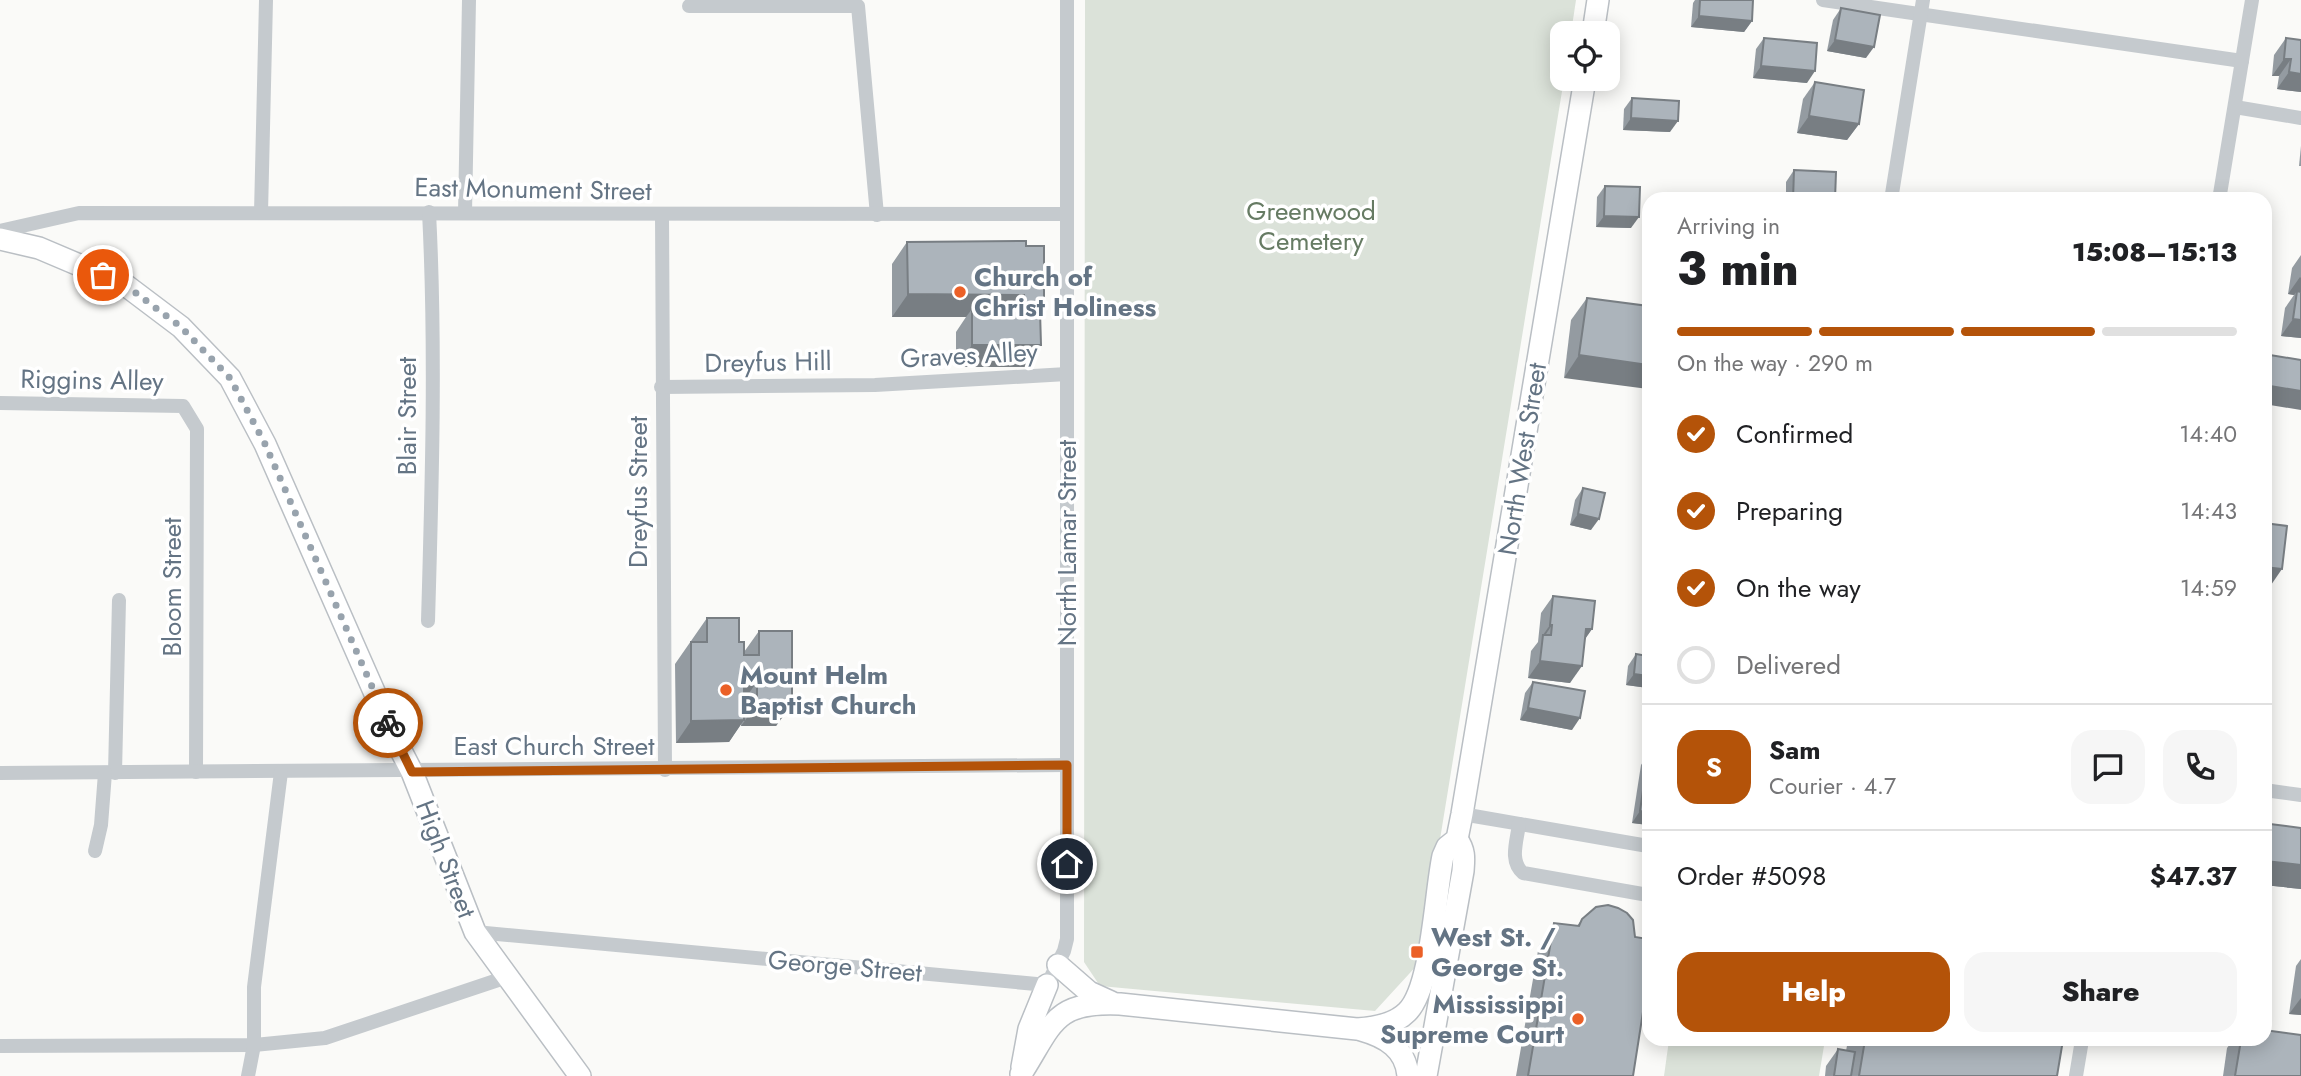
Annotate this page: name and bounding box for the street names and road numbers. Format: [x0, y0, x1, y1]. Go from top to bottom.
street label: East Monument Street [414, 168, 653, 210]
street label: Graves Alley [899, 332, 1039, 378]
street label: Dreyfus Hill [704, 342, 832, 382]
street label: Blair Street [388, 356, 426, 475]
street label: North West Street [1488, 359, 1556, 558]
street label: Riggins Alley [20, 360, 164, 400]
street label: Dreyfus Street [619, 415, 657, 568]
street label: North Lamar Street [1048, 439, 1086, 646]
street label: Bloom Street [153, 517, 191, 657]
street label: East Church Street [454, 727, 655, 765]
street label: High Street [406, 794, 486, 924]
street label: George Street [766, 940, 924, 992]

